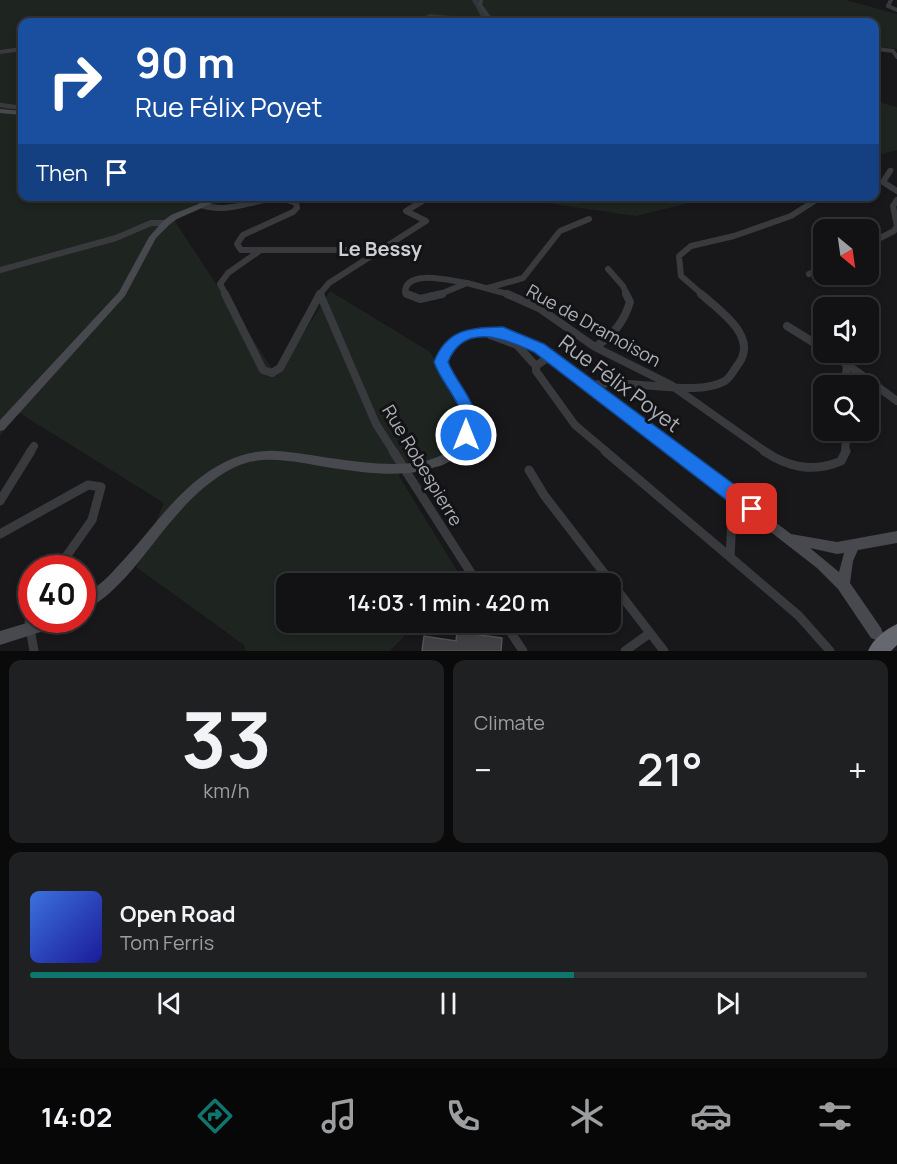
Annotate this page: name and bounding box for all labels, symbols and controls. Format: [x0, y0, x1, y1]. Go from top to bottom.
text: 90 m [135, 33, 235, 91]
icon: right [36, 42, 114, 120]
text: Rue Félix Poyet [135, 88, 322, 125]
icon: arrive [100, 156, 133, 189]
text: Then [36, 158, 88, 188]
north arrow [813, 219, 879, 285]
map controls [813, 219, 879, 441]
district label: Le Bessy [338, 235, 423, 262]
street label: Rue de Dramoison [523, 278, 665, 372]
button: sound [813, 297, 879, 363]
street label: Rue Félix Poyet [553, 328, 687, 438]
button: search [813, 375, 879, 441]
street label: Rue Robespierre [377, 400, 469, 530]
position arrow [434, 403, 498, 467]
pin [726, 483, 777, 534]
icon: arrive [735, 492, 768, 525]
speed limit sign: 40 [18, 555, 96, 633]
text: 14:03 · 1 min · 420 m [348, 588, 549, 618]
text: 33 [181, 685, 272, 791]
text: Climate [474, 709, 545, 736]
text: 21° [637, 738, 703, 800]
text: − [474, 747, 492, 792]
text: + [848, 747, 867, 792]
text: km/h [203, 777, 250, 804]
text: Open Road [120, 899, 235, 929]
text: Tom Ferris [120, 929, 214, 956]
icon: previous [153, 987, 186, 1020]
icon: pause [432, 987, 465, 1020]
icon: next [711, 987, 744, 1020]
icon: directions [194, 1095, 236, 1137]
icon: music [318, 1095, 360, 1137]
icon: phone [442, 1095, 484, 1137]
icon: climate [566, 1095, 608, 1137]
icon: car [690, 1095, 732, 1137]
icon: filters [814, 1095, 856, 1137]
text: 14:02 [41, 1098, 112, 1135]

